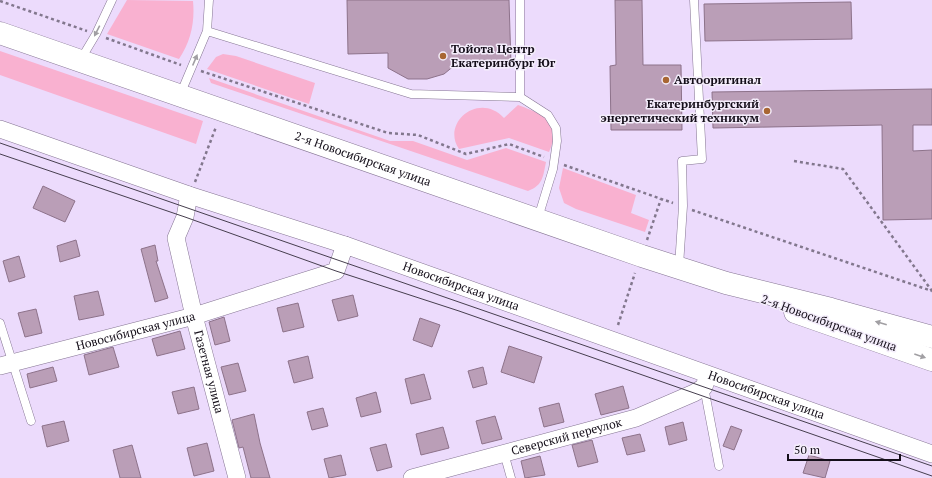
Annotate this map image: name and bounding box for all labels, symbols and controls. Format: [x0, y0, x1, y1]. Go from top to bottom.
one-way arrow [94, 26, 100, 37]
place label: Тойота Центр Екатеринбург Юг [451, 41, 556, 70]
marker: Тойота Центр Екатеринбург Юг [438, 51, 448, 61]
one-way arrow [192, 53, 198, 65]
place label: Автооригинал [674, 72, 761, 87]
marker: Автооригинал [661, 75, 671, 85]
place label: Екатеринбургский энергетический техникум [601, 96, 759, 125]
marker: Екатеринбургский энергетический техникум [762, 106, 772, 116]
street label: 2-я Новосибирская улица [293, 128, 433, 189]
street label: Новосибирская улица [401, 258, 521, 313]
street label: 2-я Новосибирская улица [759, 291, 899, 354]
street label: Новосибирская улица [74, 308, 197, 353]
one-way arrow [875, 320, 887, 326]
street label: Газетная улица [191, 328, 228, 415]
one-way arrow [914, 353, 926, 359]
street label: Новосибирская улица [706, 367, 827, 422]
street label: Северский переулок [509, 414, 624, 458]
scale bar [788, 436, 900, 462]
text: 50 m [794, 442, 821, 457]

